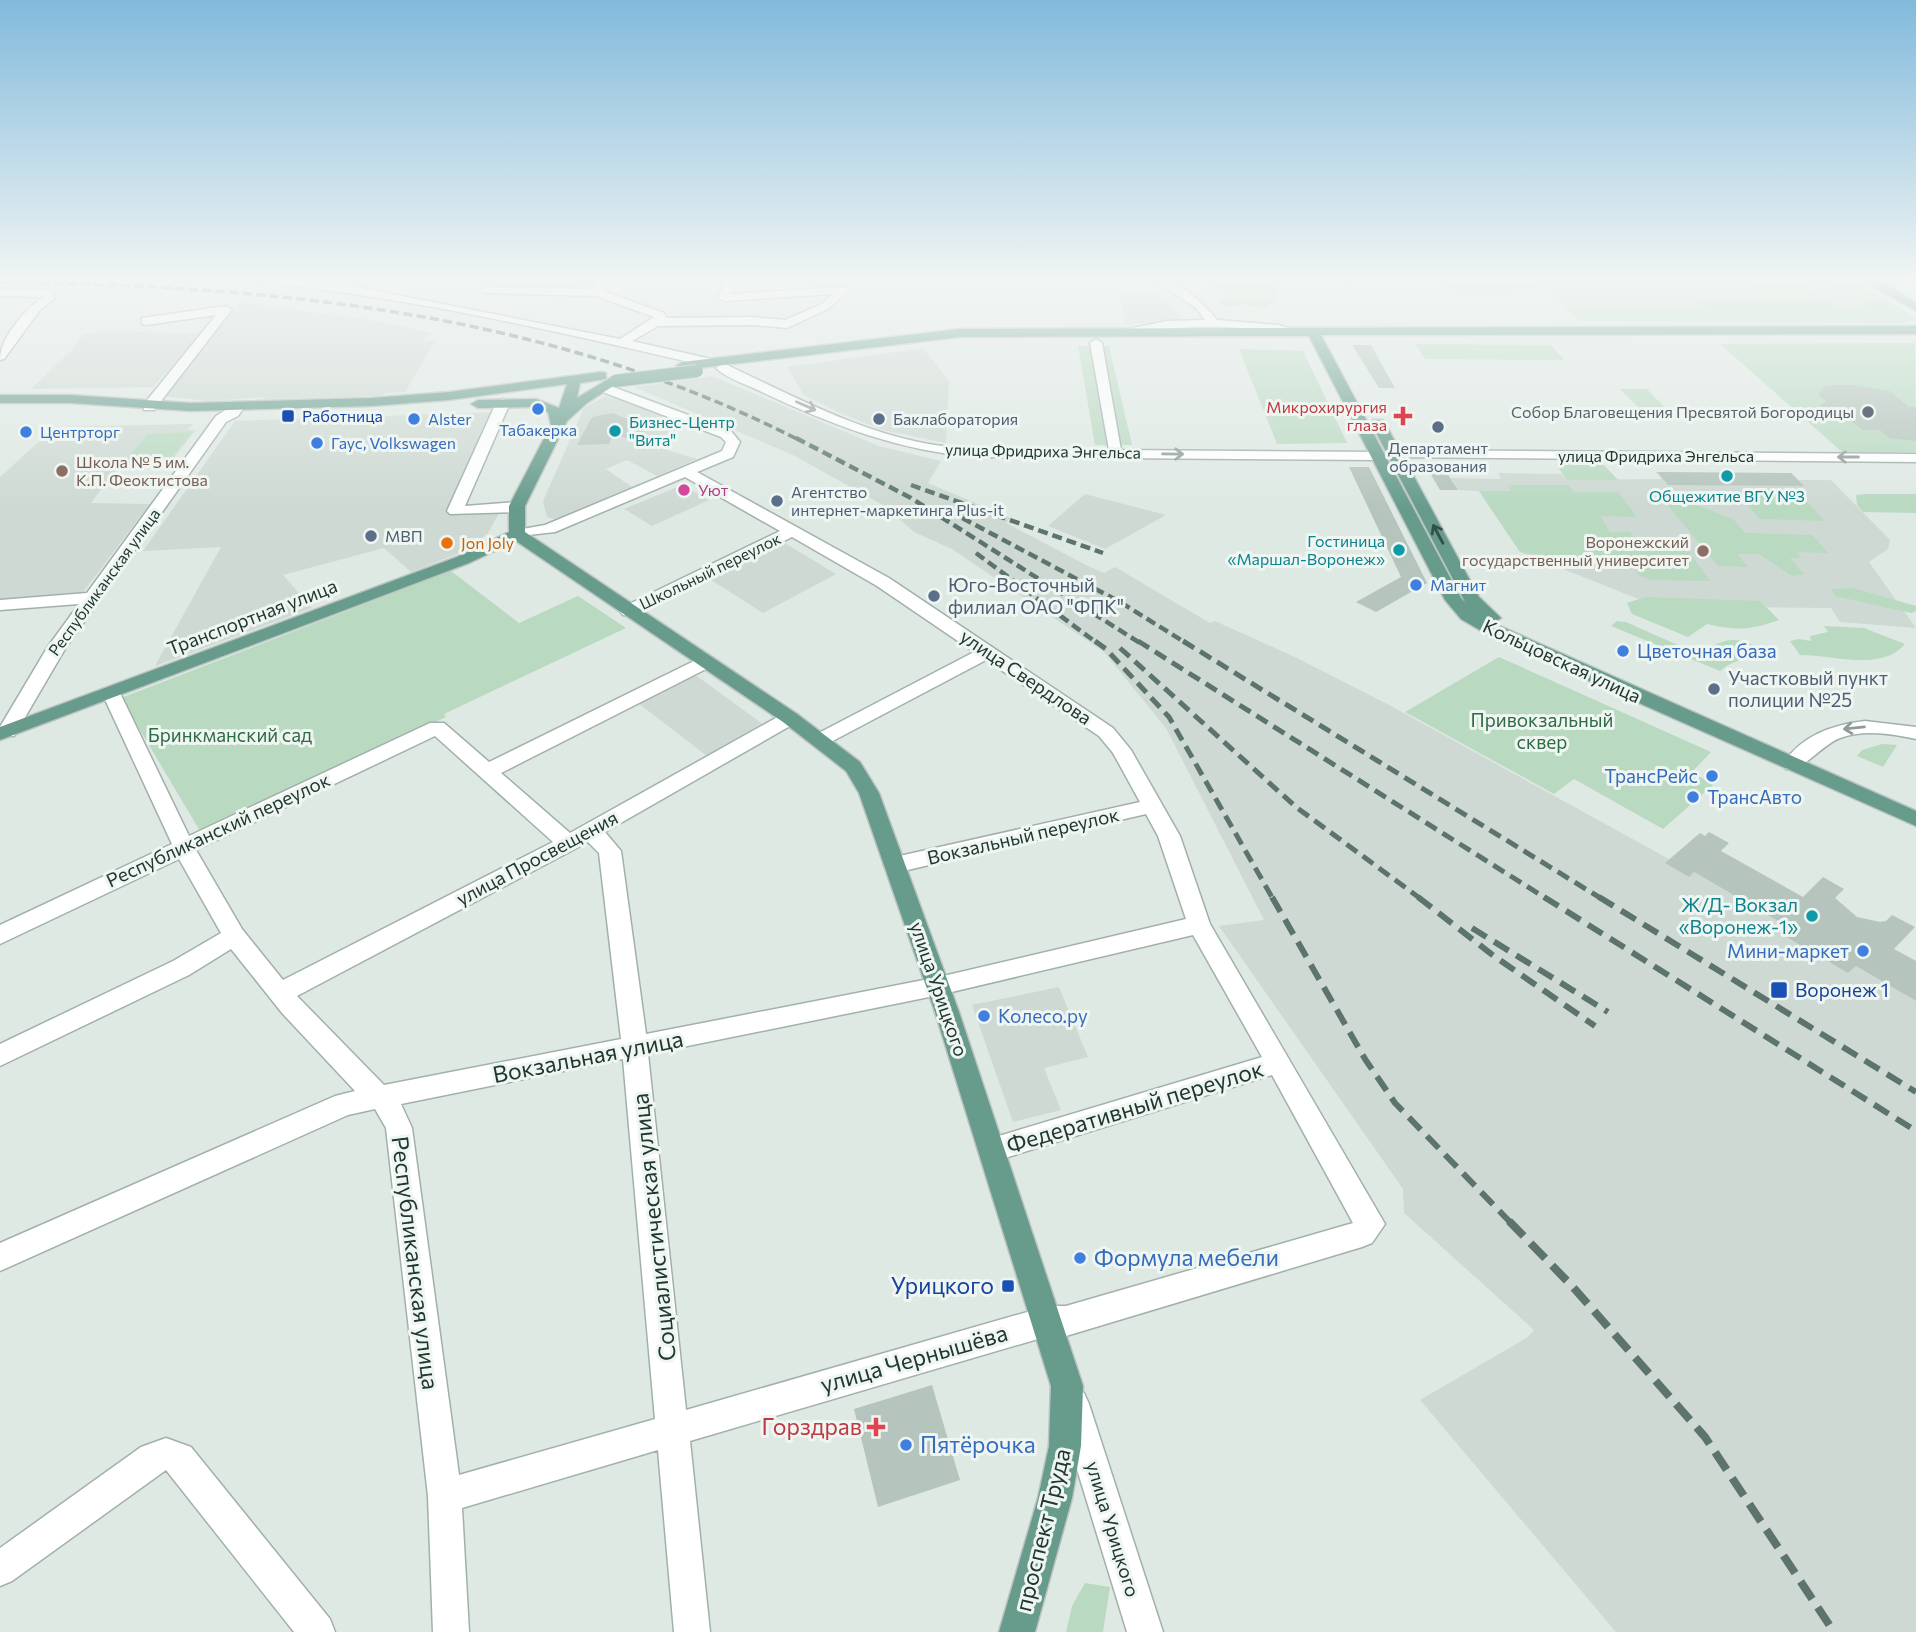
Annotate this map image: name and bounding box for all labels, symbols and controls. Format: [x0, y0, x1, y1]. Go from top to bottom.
place label: Микрохирургия глаза [1266, 397, 1387, 434]
one-way arrow [795, 400, 816, 413]
marker: Табакерка [530, 401, 546, 417]
place label: Собор Благовещения Пресвятой Богородицы [1511, 402, 1854, 421]
marker: Собор Благовещения Пресвятой Богородицы [1860, 404, 1876, 420]
place label: Работница [302, 406, 383, 425]
marker: Микрохирургия глаза [1393, 406, 1413, 426]
marker: Работница [280, 408, 296, 424]
place label: Alster [428, 409, 472, 428]
place label: Баклаборатория [893, 409, 1018, 428]
marker: Alster [406, 411, 422, 427]
marker: Баклаборатория [871, 411, 887, 427]
place label: Бизнес-Центр "Вита" [629, 412, 735, 449]
marker: Департамент образования [1430, 419, 1446, 435]
place label: Табакерка [499, 420, 577, 439]
place label: Центрторг [40, 422, 120, 441]
marker: Бизнес-Центр "Вита" [607, 423, 623, 439]
marker: Центрторг [18, 424, 34, 440]
place label: Гаус, Volkswagen [331, 433, 456, 452]
marker: Гаус, Volkswagen [309, 435, 325, 451]
place label: Департамент образования [1388, 438, 1488, 475]
street label: улица Фридриха Энгельса [945, 439, 1141, 462]
street label: улица Фридриха Энгельса [1558, 446, 1754, 465]
one-way arrow [1161, 447, 1184, 461]
one-way arrow [1837, 451, 1860, 464]
place label: Школа № 5 им. К.П. Феоктистова [76, 452, 208, 489]
marker: Школа № 5 им. К.П. Феоктистова [54, 463, 70, 479]
marker: Общежитие ВГУ №3 [1719, 468, 1735, 484]
place label: Уют [698, 480, 729, 499]
marker: Уют [676, 482, 692, 498]
place label: Агентство интернет-маркетинга Plus-it [791, 482, 1004, 519]
place label: Общежитие ВГУ №3 [1649, 486, 1805, 505]
marker: Агентство интернет-маркетинга Plus-it [769, 493, 785, 509]
street label: Республиканская улица [44, 504, 163, 659]
one-way arrow [1431, 524, 1444, 545]
place label: МВП [385, 526, 423, 545]
marker: МВП [363, 528, 379, 544]
street label: Школьный переулок [636, 528, 784, 613]
place label: Гостиница «Маршал-Воронеж» [1227, 531, 1385, 568]
place label: Воронежский государственный университет [1462, 532, 1689, 569]
place label: Jon Joly [461, 533, 514, 552]
marker: Jon Joly [439, 535, 455, 551]
marker: Гостиница «Маршал-Воронеж» [1391, 542, 1407, 558]
marker: Воронежский государственный университет [1695, 543, 1711, 559]
place label: Юго-Восточный филиал ОАО "ФПК" [948, 573, 1124, 618]
street label: Транспортная улица [164, 574, 340, 660]
place label: Магнит [1430, 575, 1487, 594]
marker: Магнит [1408, 577, 1424, 593]
marker: Юго-Восточный филиал ОАО "ФПК" [926, 588, 942, 604]
street label: Кольцовская улица [1480, 614, 1645, 707]
street label: улица Свердлова [956, 624, 1096, 729]
place label: Цветочная база [1637, 639, 1777, 662]
marker: Цветочная база [1615, 643, 1631, 659]
place label: Участковый пункт полиции №25 [1728, 666, 1888, 711]
marker: Участковый пункт полиции №25 [1706, 681, 1722, 697]
park label: Привокзальный сквер [1470, 708, 1614, 753]
one-way arrow [1843, 722, 1866, 735]
park label: Бринкманский сад [148, 723, 312, 746]
place label: ТрансРейс [1604, 764, 1698, 787]
street label: Республиканский переулок [102, 768, 333, 892]
marker: ТрансРейс [1704, 768, 1720, 784]
place label: ТрансАвто [1707, 785, 1802, 808]
marker: ТрансАвто [1685, 789, 1701, 805]
street label: Вокзальный переулок [925, 802, 1121, 869]
street label: улица Просвещения [452, 805, 621, 910]
place label: Ж/Д- Вокзал «Воронеж-1» [1679, 893, 1798, 938]
marker: Ж/Д- Вокзал «Воронеж-1» [1804, 908, 1820, 924]
street label: улица Урицкого [906, 918, 973, 1059]
place label: Мини-маркет [1727, 939, 1849, 962]
marker: Мини-маркет [1855, 943, 1871, 959]
place label: Воронеж 1 [1795, 978, 1889, 1001]
marker: Воронеж 1 [1769, 980, 1789, 1000]
place label: Колесо.ру [998, 1004, 1088, 1027]
marker: Колесо.ру [976, 1008, 992, 1024]
street label: Вокзальная улица [490, 1024, 685, 1088]
street label: Федеративный переулок [1003, 1054, 1267, 1159]
street label: Социалистическая улица [625, 1092, 681, 1362]
street label: Республиканская улица [387, 1135, 445, 1391]
place label: Формула мебели [1094, 1243, 1279, 1271]
marker: Формула мебели [1072, 1250, 1088, 1266]
place label: Урицкого [891, 1271, 994, 1299]
marker: Урицкого [1000, 1278, 1016, 1294]
street label: улица Чернышёва [817, 1318, 1011, 1398]
place label: Горздрав [761, 1412, 862, 1440]
marker: Горздрав [868, 1419, 884, 1435]
place label: Пятёрочка [920, 1430, 1036, 1458]
marker: Пятёрочка [898, 1437, 914, 1453]
street label: проспект Труда [1008, 1445, 1076, 1614]
street label: улица Урицкого [1082, 1458, 1145, 1600]

